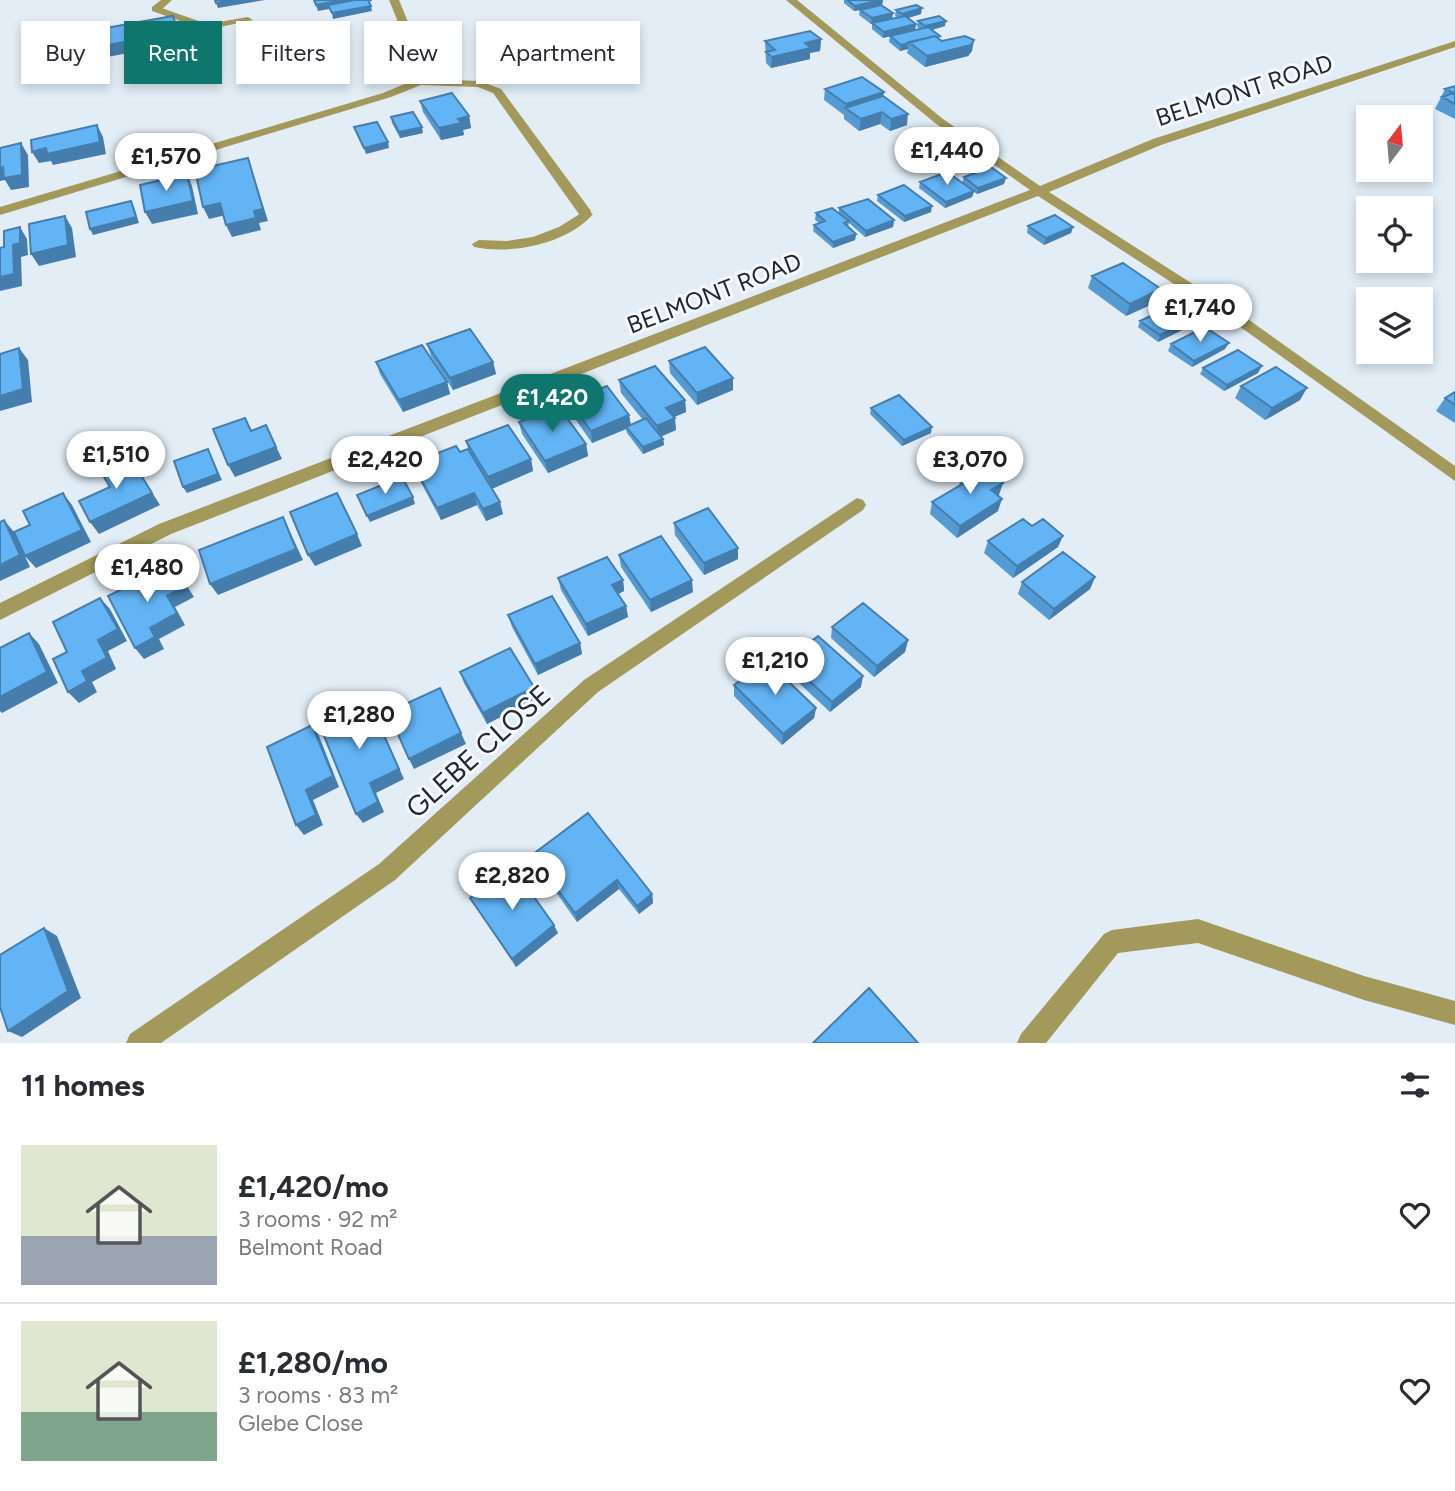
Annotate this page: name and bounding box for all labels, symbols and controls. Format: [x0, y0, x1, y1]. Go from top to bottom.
chip: Buy [21, 21, 110, 84]
chip: Rent [124, 21, 222, 84]
chip: Filters [236, 21, 350, 84]
chip: New [364, 21, 462, 84]
chip: Apartment [476, 21, 640, 84]
street label: BELMONT ROAD [1152, 48, 1336, 132]
north arrow [1356, 105, 1433, 182]
map controls [1356, 105, 1433, 364]
pin: £1,440 [890, 128, 1004, 187]
pin: £1,570 [109, 134, 223, 193]
text: £1,440 [910, 136, 984, 164]
text: £1,570 [131, 142, 201, 170]
button: locate [1356, 196, 1433, 273]
street label: BELMONT ROAD [623, 246, 805, 340]
pin: £1,740 [1143, 284, 1257, 344]
button: layers [1356, 287, 1433, 364]
text: £1,740 [1164, 293, 1236, 321]
pin: £1,420 [495, 374, 609, 434]
text: £1,420 [516, 383, 588, 411]
pin: £1,510 [59, 432, 173, 491]
pin: £2,420 [328, 436, 442, 496]
pin: £3,070 [913, 436, 1027, 496]
text: £1,510 [82, 440, 150, 468]
text: £2,420 [347, 445, 423, 473]
text: £3,070 [933, 445, 1007, 473]
pin: £1,480 [90, 544, 204, 604]
text: £1,480 [111, 553, 183, 581]
pin: £1,210 [718, 638, 832, 697]
text: £1,210 [741, 646, 809, 674]
street label: GLEBE CLOSE [399, 677, 557, 825]
pin: £1,280 [302, 692, 416, 751]
text: £1,280 [323, 700, 395, 728]
pin: £2,820 [455, 852, 569, 912]
text: £2,820 [474, 861, 550, 889]
icon: filters [1396, 1066, 1434, 1104]
text: 11 homes [21, 1067, 145, 1104]
text: £1,420/mo [238, 1168, 389, 1205]
icon: home [77, 1173, 161, 1257]
icon: heart [1396, 1196, 1434, 1234]
text: 3 rooms · 92 m² [238, 1205, 398, 1233]
text: Belmont Road [238, 1233, 383, 1261]
text: £1,280/mo [238, 1344, 388, 1381]
icon: home [77, 1349, 161, 1433]
icon: heart [1396, 1372, 1434, 1410]
text: 3 rooms · 83 m² [238, 1381, 398, 1409]
text: Glebe Close [238, 1409, 363, 1437]

